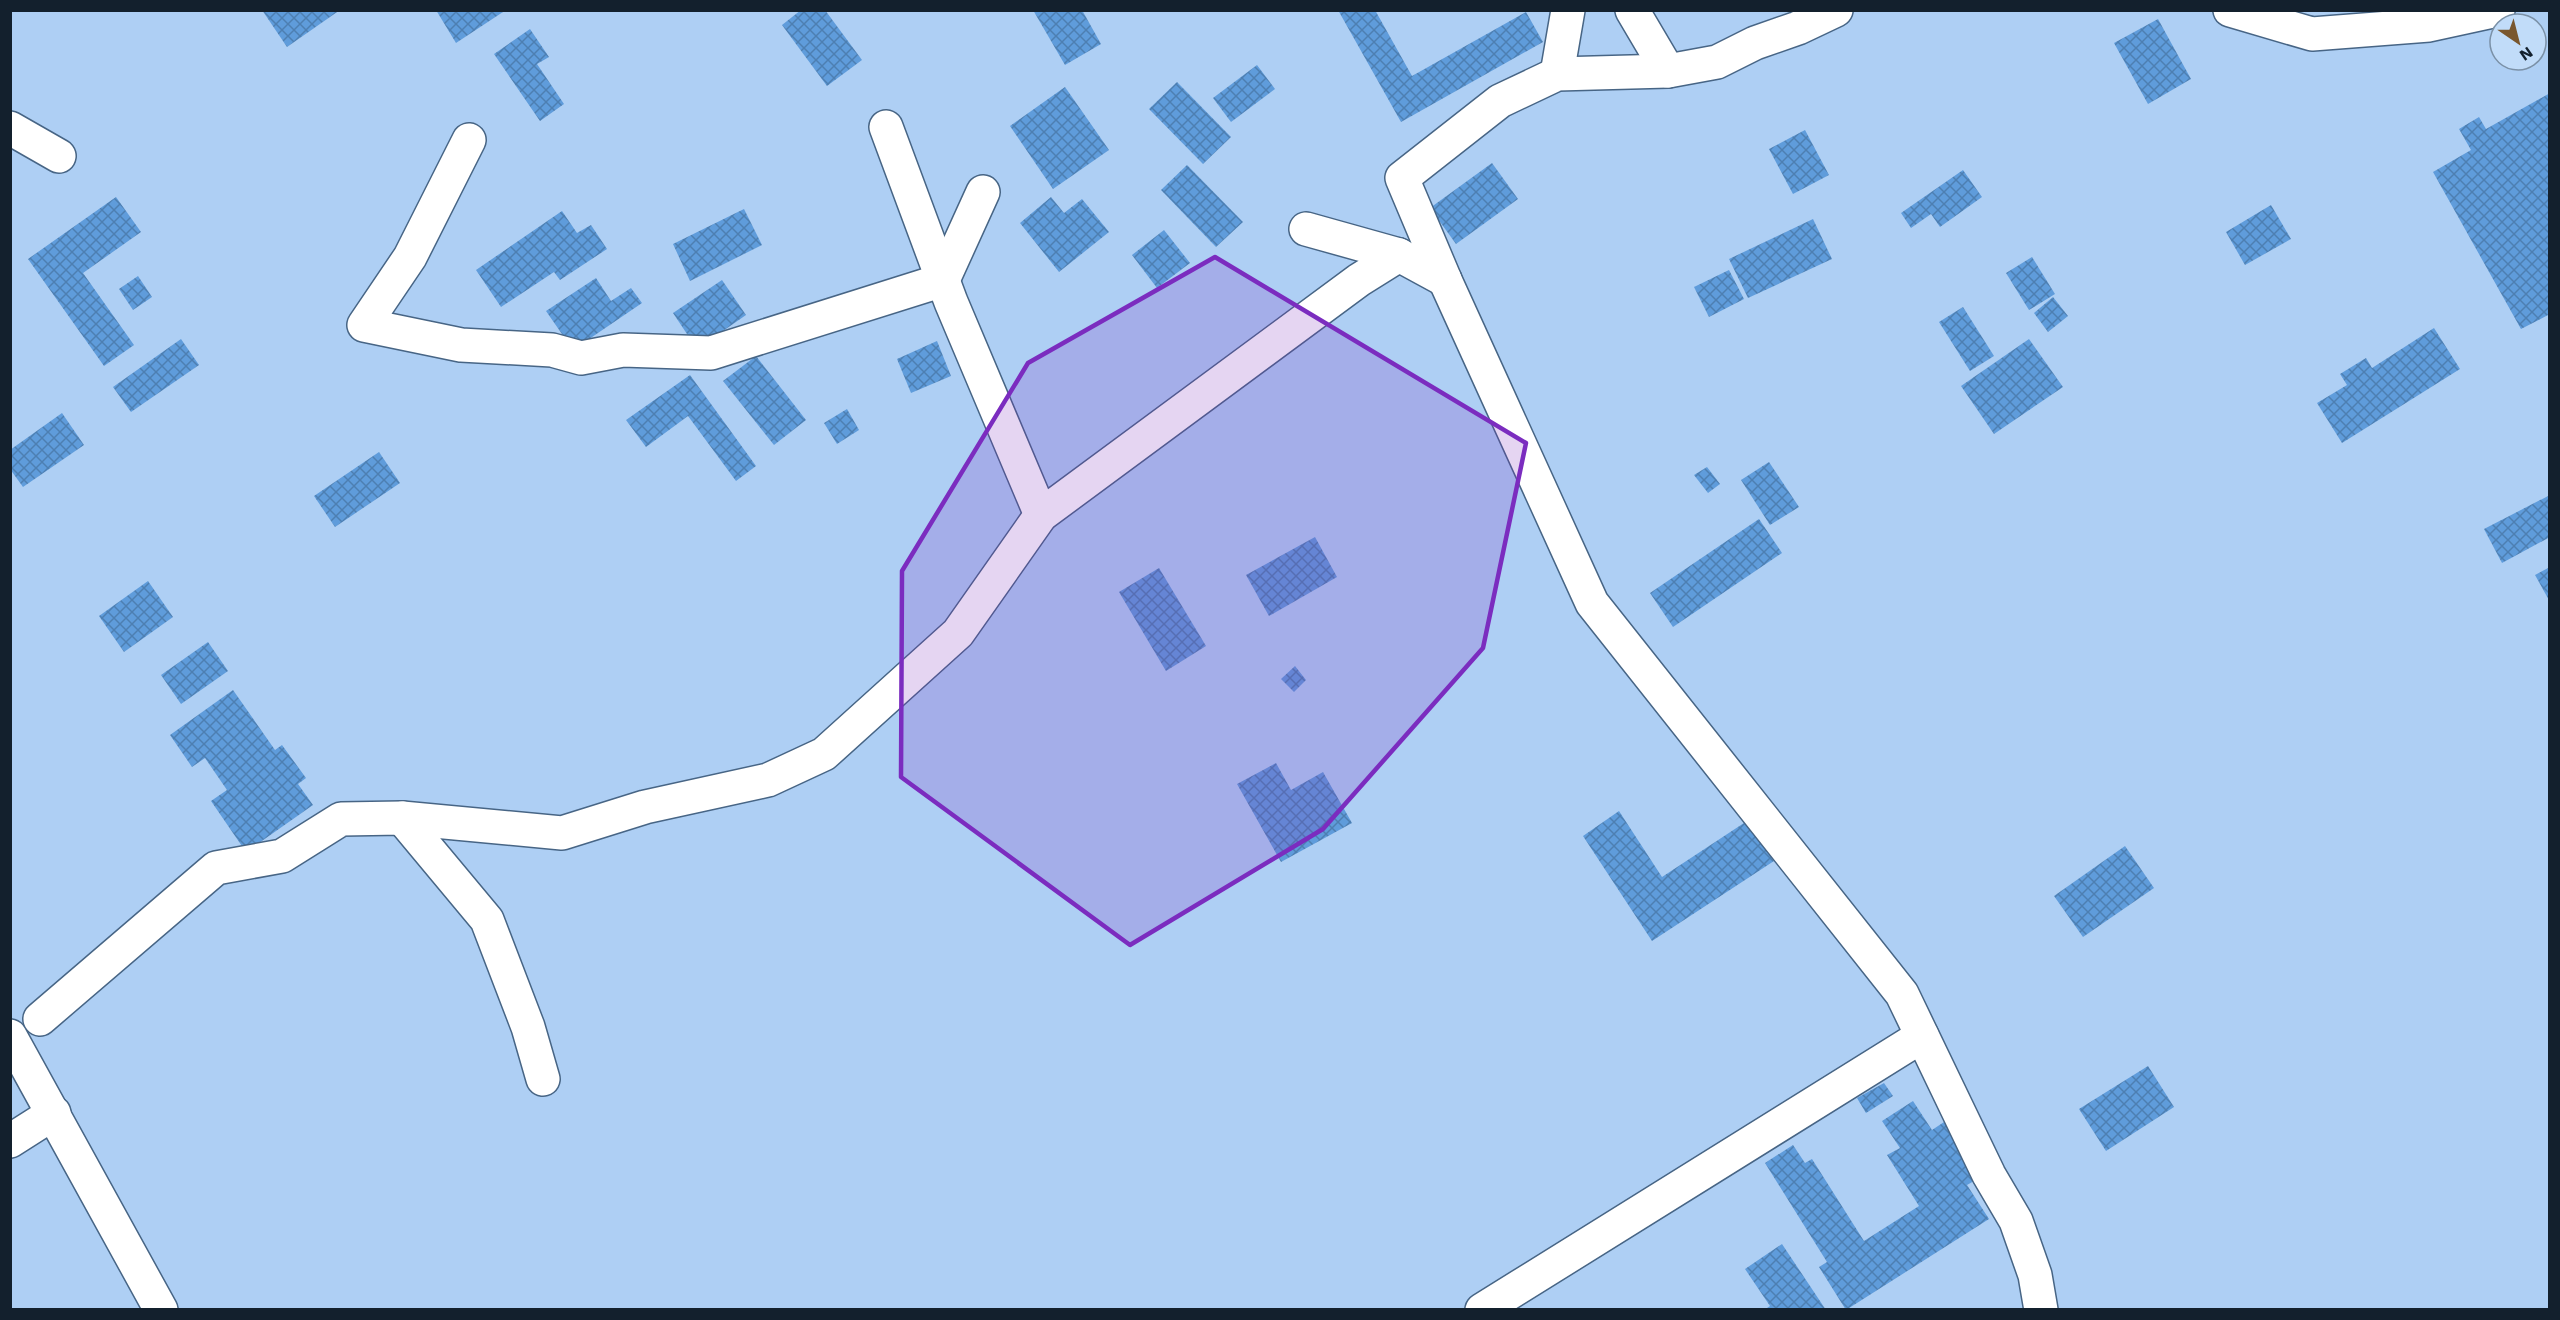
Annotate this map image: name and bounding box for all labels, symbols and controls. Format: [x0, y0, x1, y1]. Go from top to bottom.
north arrow [2488, 12, 2548, 72]
text: N [2516, 43, 2537, 65]

